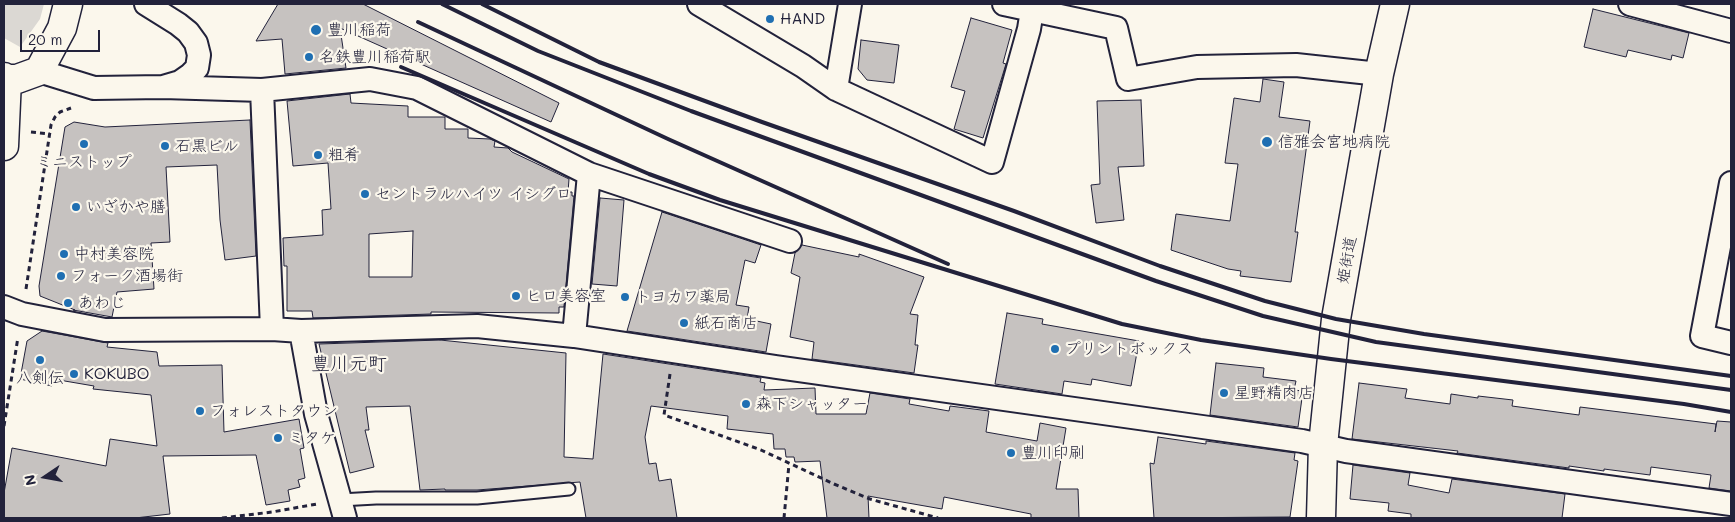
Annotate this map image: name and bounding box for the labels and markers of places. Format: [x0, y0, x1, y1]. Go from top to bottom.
place label: HAND [780, 9, 825, 29]
marker: HAND [764, 13, 776, 25]
place label: 豊川稲荷 [327, 20, 391, 40]
marker: 豊川稲荷 [309, 23, 323, 37]
place label: 名鉄豊川稲荷駅 [319, 47, 431, 67]
marker: 名鉄豊川稲荷駅 [303, 51, 315, 63]
place label: 信雅会宮地病院 [1278, 132, 1390, 152]
marker: 信雅会宮地病院 [1260, 135, 1274, 149]
place label: 石黒ビル [175, 136, 239, 156]
marker: ミニストップ [78, 138, 90, 150]
marker: 石黒ビル [159, 140, 171, 152]
place label: 粗肴 [328, 145, 360, 165]
marker: 粗肴 [312, 149, 324, 161]
place label: ミニストップ [36, 152, 132, 172]
place label: セントラルハイツ イシグロ [375, 184, 572, 204]
marker: セントラルハイツ イシグロ [359, 188, 371, 200]
place label: いざかや膳 [86, 197, 166, 217]
marker: いざかや膳 [70, 201, 82, 213]
place label: 中村美容院 [74, 244, 154, 264]
marker: 中村美容院 [58, 248, 70, 260]
place label: フォーク酒場街 [71, 266, 183, 286]
marker: フォーク酒場街 [55, 270, 67, 282]
place label: ヒロ美容室 [526, 286, 606, 306]
place label: トヨカワ薬局 [635, 287, 731, 307]
marker: ヒロ美容室 [510, 290, 522, 302]
marker: トヨカワ薬局 [619, 291, 631, 303]
place label: あわじ [78, 293, 126, 313]
marker: あわじ [62, 297, 74, 309]
place label: 紙石商店 [694, 313, 758, 333]
marker: 紙石商店 [678, 317, 690, 329]
place label: プリントボックス [1065, 339, 1193, 359]
marker: プリントボックス [1049, 343, 1061, 355]
marker: 八剣伝 [34, 354, 46, 366]
place label: KOKUBO [84, 364, 149, 384]
place label: 八剣伝 [16, 368, 64, 388]
marker: KOKUBO [68, 368, 80, 380]
place label: 星野精肉店 [1234, 383, 1314, 403]
marker: 星野精肉店 [1218, 387, 1230, 399]
place label: 森下シャッター [756, 394, 868, 414]
marker: 森下シャッター [740, 398, 752, 410]
place label: フォレストタウン [210, 401, 338, 421]
marker: フォレストタウン [194, 405, 206, 417]
place label: ミタケ [288, 428, 336, 448]
marker: ミタケ [272, 432, 284, 444]
place label: 豊川印刷 [1021, 443, 1085, 463]
marker: 豊川印刷 [1005, 447, 1017, 459]

